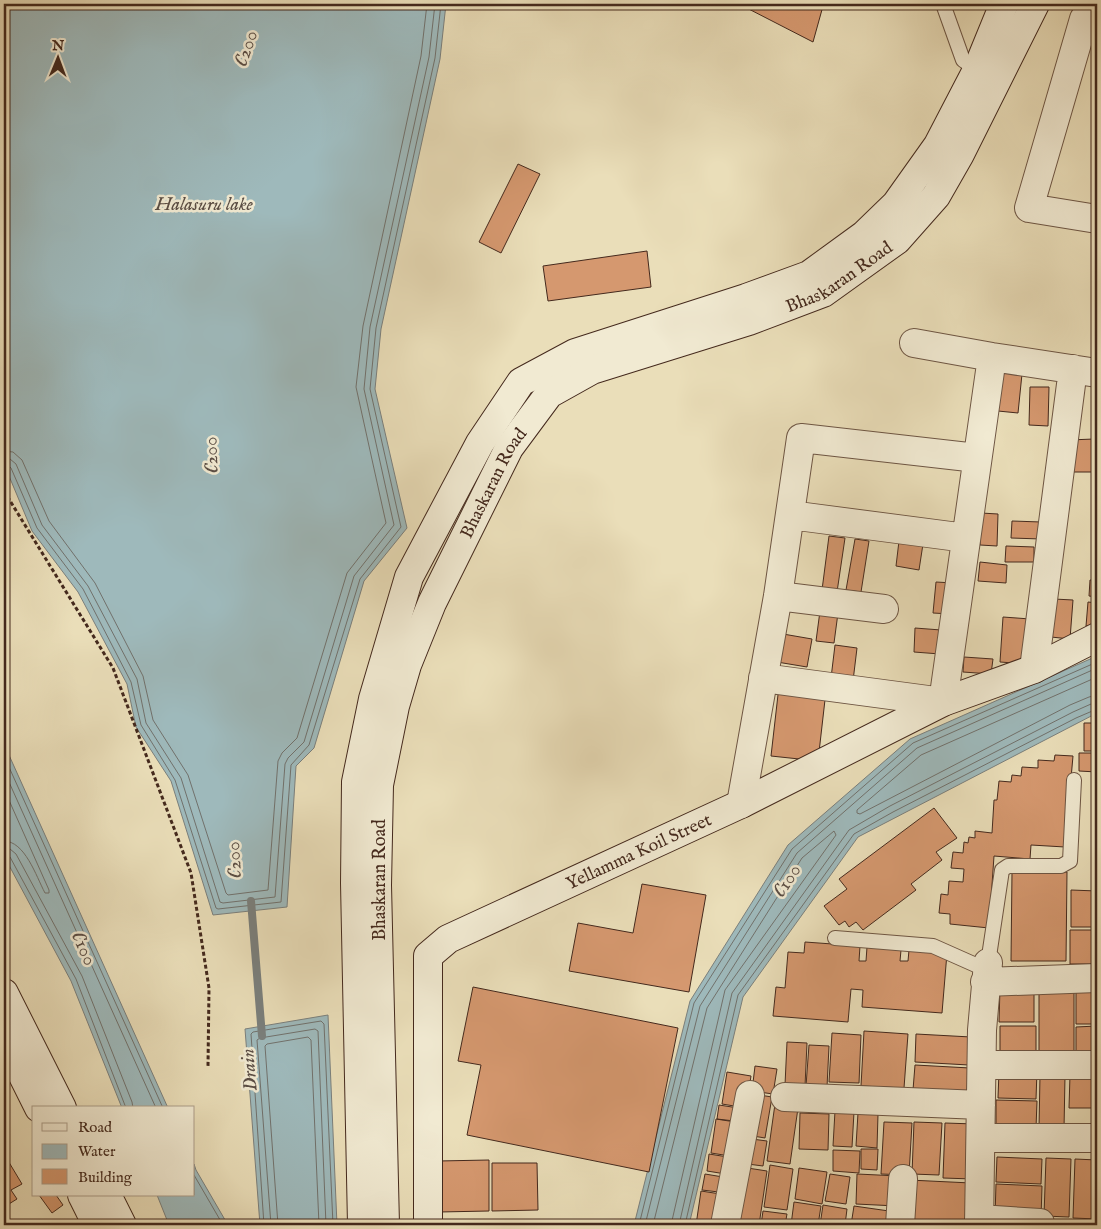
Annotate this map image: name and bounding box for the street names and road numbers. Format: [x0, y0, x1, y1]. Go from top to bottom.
street label: Bhaskaran Road [783, 237, 898, 319]
street label: Bhaskaran Road [456, 424, 533, 543]
street label: Yellamma Koil Street [563, 809, 716, 896]
street label: Bhaskaran Road [369, 819, 392, 941]

